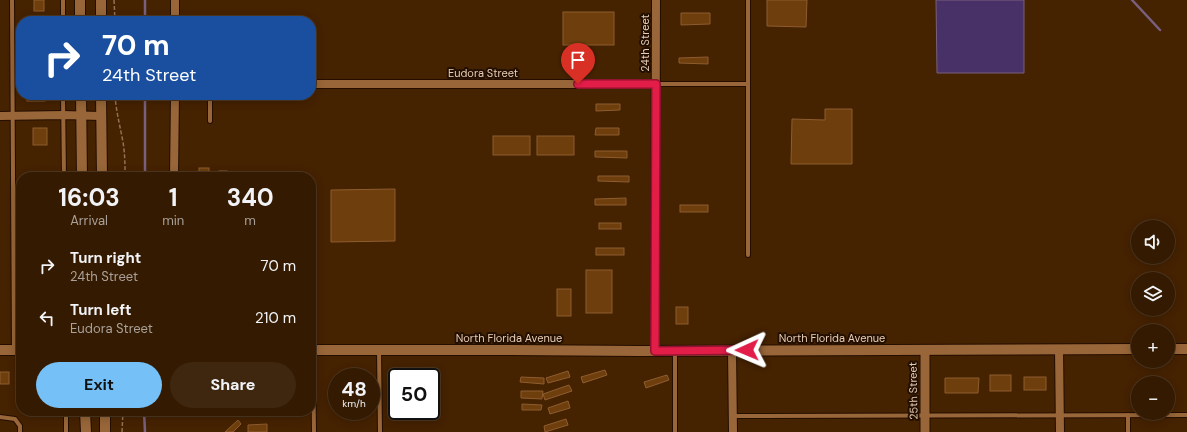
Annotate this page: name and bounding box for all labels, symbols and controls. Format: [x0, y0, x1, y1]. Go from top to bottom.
street label: 24th Street [638, 14, 652, 72]
text: 70 m [102, 27, 170, 64]
icon: right [36, 32, 88, 84]
pin [561, 43, 595, 84]
icon: arrive [567, 49, 589, 71]
text: 24th Street [102, 63, 196, 87]
street label: Eudora Street [448, 66, 518, 80]
text: 16:03 [58, 182, 120, 213]
text: 1 [169, 182, 178, 213]
text: 340 [227, 182, 274, 213]
text: Arrival [70, 212, 108, 229]
text: min [162, 212, 184, 229]
text: m [244, 212, 256, 229]
map controls [1131, 220, 1175, 420]
button: sound [1131, 220, 1175, 264]
text: Turn right [70, 248, 141, 268]
icon: right [36, 255, 58, 277]
text: 70 m [261, 256, 296, 276]
text: 24th Street [70, 268, 138, 285]
button: layers [1131, 272, 1175, 316]
text: Turn left [70, 300, 131, 320]
icon: left [36, 307, 58, 329]
text: 210 m [255, 308, 296, 328]
text: Eudora Street [70, 320, 153, 337]
button: + [1131, 324, 1175, 368]
position arrow [726, 329, 768, 371]
street label: North Florida Avenue [456, 331, 562, 345]
street label: North Florida Avenue [779, 331, 885, 345]
button: Exit [36, 362, 162, 408]
button: Share [170, 362, 296, 408]
street label: 25th Street [905, 362, 921, 420]
speed limit sign: 50 [388, 368, 440, 420]
text: 48 [341, 376, 367, 402]
button: − [1131, 376, 1175, 420]
text: km/h [342, 397, 366, 410]

